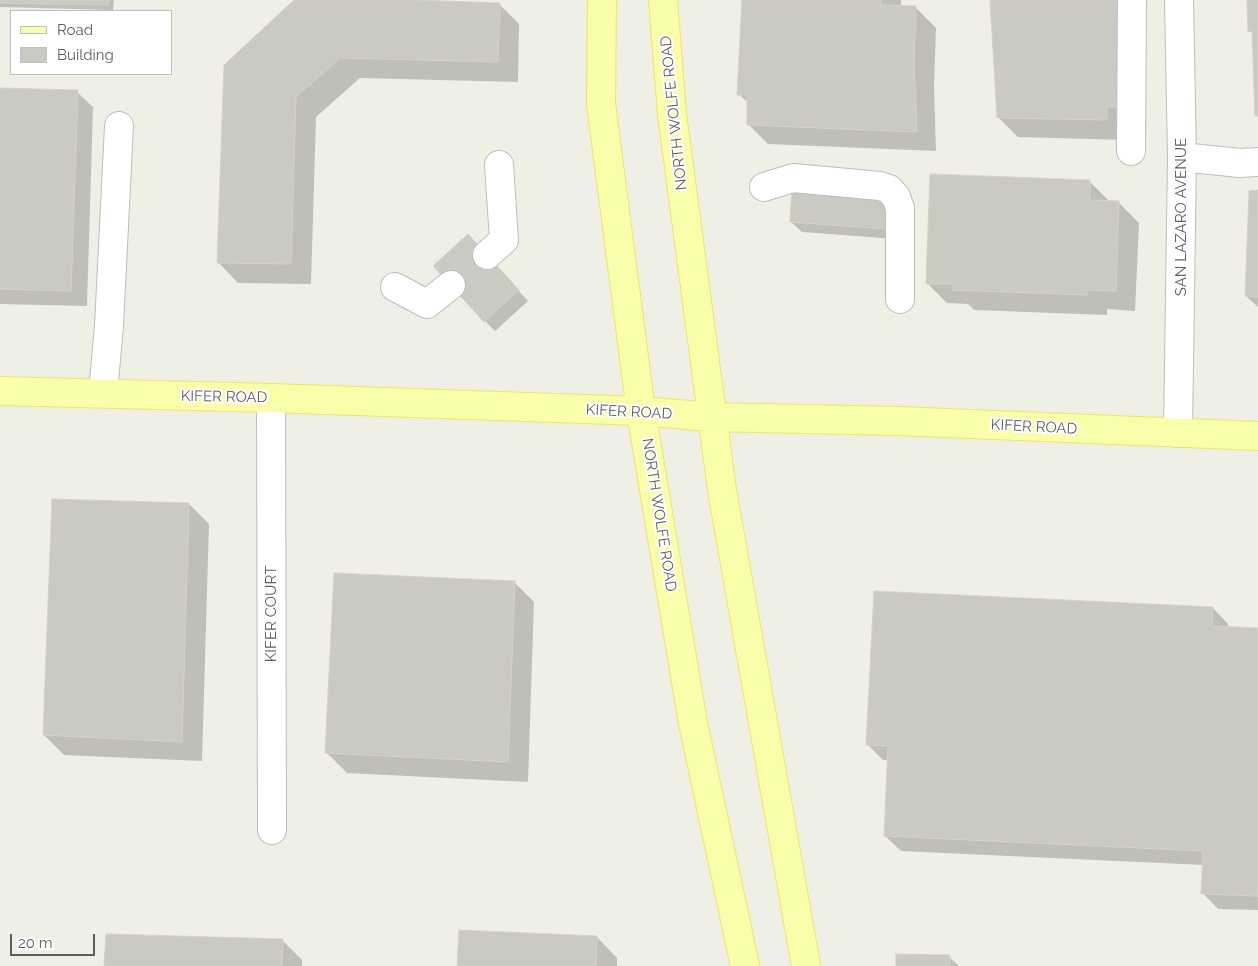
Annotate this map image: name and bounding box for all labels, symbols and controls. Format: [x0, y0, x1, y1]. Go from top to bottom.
legend [10, 10, 172, 75]
text: Road [57, 21, 93, 39]
street label: NORTH WOLFE ROAD [657, 35, 691, 191]
text: Building [57, 46, 114, 64]
street label: SAN LAZARO AVENUE [1172, 138, 1190, 296]
street label: KIFER ROAD [181, 387, 267, 407]
street label: KIFER ROAD [585, 401, 673, 423]
street label: KIFER ROAD [990, 416, 1078, 438]
street label: NORTH WOLFE ROAD [638, 437, 680, 593]
street label: KIFER COURT [262, 566, 280, 662]
scale bar [12, 924, 98, 956]
text: 20 m [18, 934, 53, 952]

